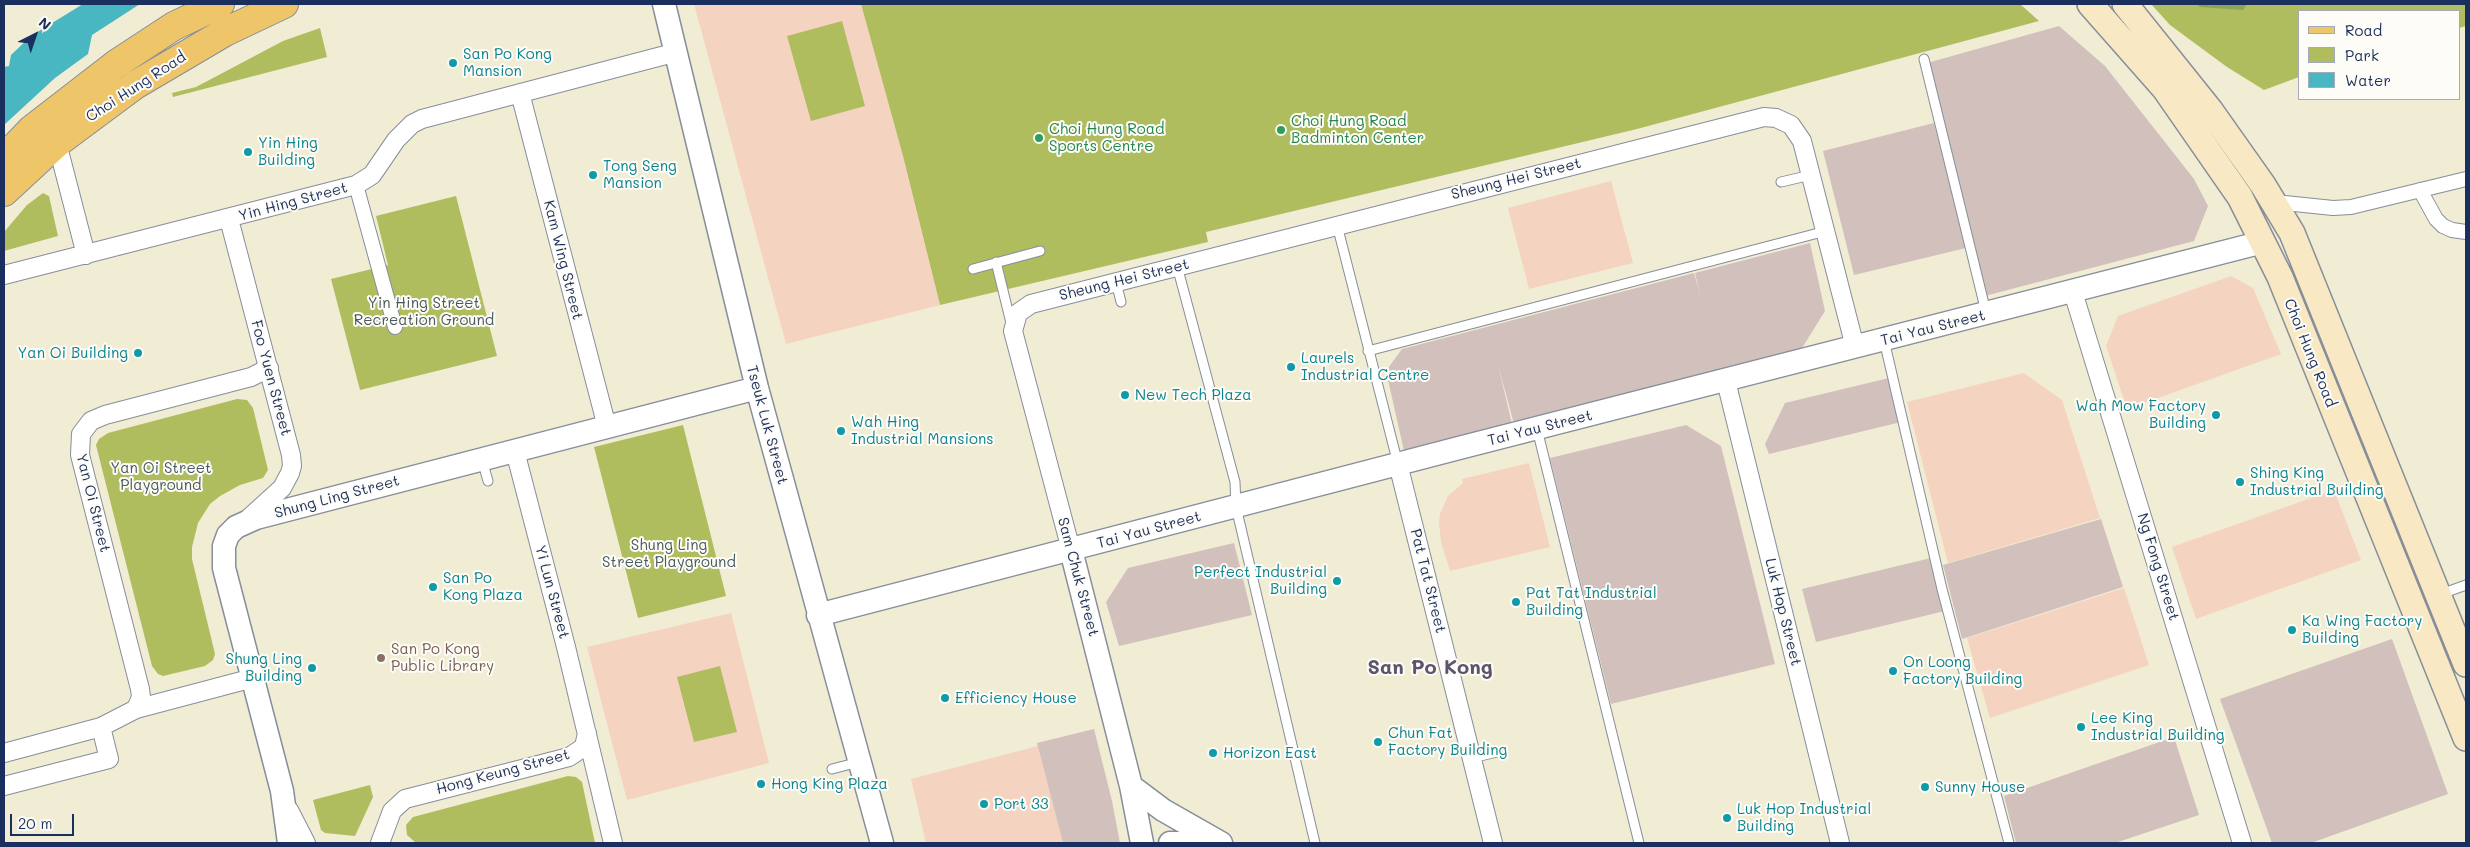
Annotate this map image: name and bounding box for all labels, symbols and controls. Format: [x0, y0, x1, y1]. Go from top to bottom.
north arrow [10, 10, 60, 60]
legend [2298, 10, 2460, 100]
text: N [35, 13, 55, 34]
text: Road [2345, 20, 2382, 40]
place label: San Po Kong Mansion [463, 45, 552, 80]
text: Park [2345, 45, 2379, 65]
street label: Choi Hung Road [83, 48, 189, 126]
marker: San Po Kong Mansion [447, 57, 459, 69]
text: Water [2345, 70, 2391, 90]
place label: Choi Hung Road Badminton Center [1291, 112, 1424, 147]
place label: Choi Hung Road Sports Centre [1049, 120, 1165, 155]
marker: Choi Hung Road Badminton Center [1275, 124, 1287, 136]
marker: Choi Hung Road Sports Centre [1033, 132, 1045, 144]
place label: Yin Hing Building [258, 134, 318, 169]
marker: Yin Hing Building [242, 146, 254, 158]
street label: Sheung Hei Street [1449, 154, 1583, 204]
place label: Tong Seng Mansion [603, 157, 677, 192]
marker: Tong Seng Mansion [587, 169, 599, 181]
street label: Yin Hing Street [236, 179, 350, 225]
street label: Kam Wing Street [539, 198, 587, 322]
street label: Sheung Hei Street [1057, 255, 1191, 305]
park label: Yin Hing Street Recreation Ground [354, 294, 494, 329]
street label: Choi Hung Road [2280, 296, 2340, 410]
street label: Tai Yau Street [1879, 306, 1987, 350]
street label: Foo Yuen Street [247, 318, 295, 438]
place label: Yan Oi Building [17, 344, 128, 362]
marker: Yan Oi Building [132, 347, 144, 359]
place label: Laurels Industrial Centre [1301, 349, 1429, 384]
marker: Laurels Industrial Centre [1285, 361, 1297, 373]
street label: Tseuk Luk Street [742, 364, 792, 486]
place label: New Tech Plaza [1135, 386, 1251, 404]
marker: New Tech Plaza [1119, 389, 1131, 401]
place label: Wah Mow Factory Building [2076, 397, 2206, 432]
street label: Tai Yau Street [1486, 406, 1594, 450]
marker: Wah Mow Factory Building [2210, 409, 2222, 421]
place label: Wah Hing Industrial Mansions [851, 413, 993, 448]
marker: Wah Hing Industrial Mansions [835, 425, 847, 437]
street label: Yan Oi Street [72, 452, 114, 554]
park label: Yan Oi Street Playground [110, 459, 212, 494]
place label: Shing King Industrial Building [2250, 464, 2383, 499]
street label: Shung Ling Street [272, 472, 402, 522]
marker: Shing King Industrial Building [2234, 476, 2246, 488]
street label: Tai Yau Street [1095, 507, 1203, 553]
street label: Ng Fong Street [2133, 511, 2183, 623]
street label: Sam Chuk Street [1053, 516, 1103, 638]
street label: Pat Tat Street [1406, 527, 1450, 635]
park label: Shung Ling Street Playground [602, 536, 736, 571]
street label: Yi Lun Street [531, 543, 573, 641]
street label: Luk Hop Street [1761, 556, 1805, 668]
place label: Perfect Industrial Building [1194, 563, 1327, 598]
place label: San Po Kong Plaza [443, 569, 523, 604]
marker: Perfect Industrial Building [1331, 575, 1343, 587]
marker: San Po Kong Plaza [427, 581, 439, 593]
place label: Pat Tat Industrial Building [1526, 584, 1657, 619]
marker: Pat Tat Industrial Building [1510, 596, 1522, 608]
place label: Ka Wing Factory Building [2302, 612, 2422, 647]
marker: Ka Wing Factory Building [2286, 624, 2298, 636]
place label: San Po Kong Public Library [391, 640, 494, 675]
place label: Shung Ling Building [226, 650, 302, 685]
marker: San Po Kong Public Library [375, 652, 387, 664]
place label: On Loong Factory Building [1903, 653, 2022, 688]
district label: San Po Kong [1367, 656, 1493, 680]
marker: Shung Ling Building [306, 662, 318, 674]
marker: On Loong Factory Building [1887, 665, 1899, 677]
place label: Efficiency House [955, 689, 1077, 707]
marker: Efficiency House [939, 692, 951, 704]
place label: Lee King Industrial Building [2091, 709, 2224, 744]
marker: Lee King Industrial Building [2075, 721, 2087, 733]
place label: Chun Fat Factory Building [1388, 724, 1507, 759]
marker: Chun Fat Factory Building [1372, 736, 1384, 748]
place label: Horizon East [1223, 744, 1317, 762]
street label: Hong Keung Street [434, 746, 572, 798]
marker: Horizon East [1207, 747, 1219, 759]
place label: Hong King Plaza [771, 775, 888, 793]
marker: Hong King Plaza [755, 778, 767, 790]
place label: Sunny House [1935, 778, 2025, 796]
marker: Sunny House [1919, 781, 1931, 793]
place label: Port 33 [994, 795, 1049, 813]
marker: Port 33 [978, 798, 990, 810]
place label: Luk Hop Industrial Building [1737, 800, 1871, 835]
scale bar [12, 804, 76, 836]
marker: Luk Hop Industrial Building [1721, 812, 1733, 824]
text: 20 m [18, 813, 52, 833]

